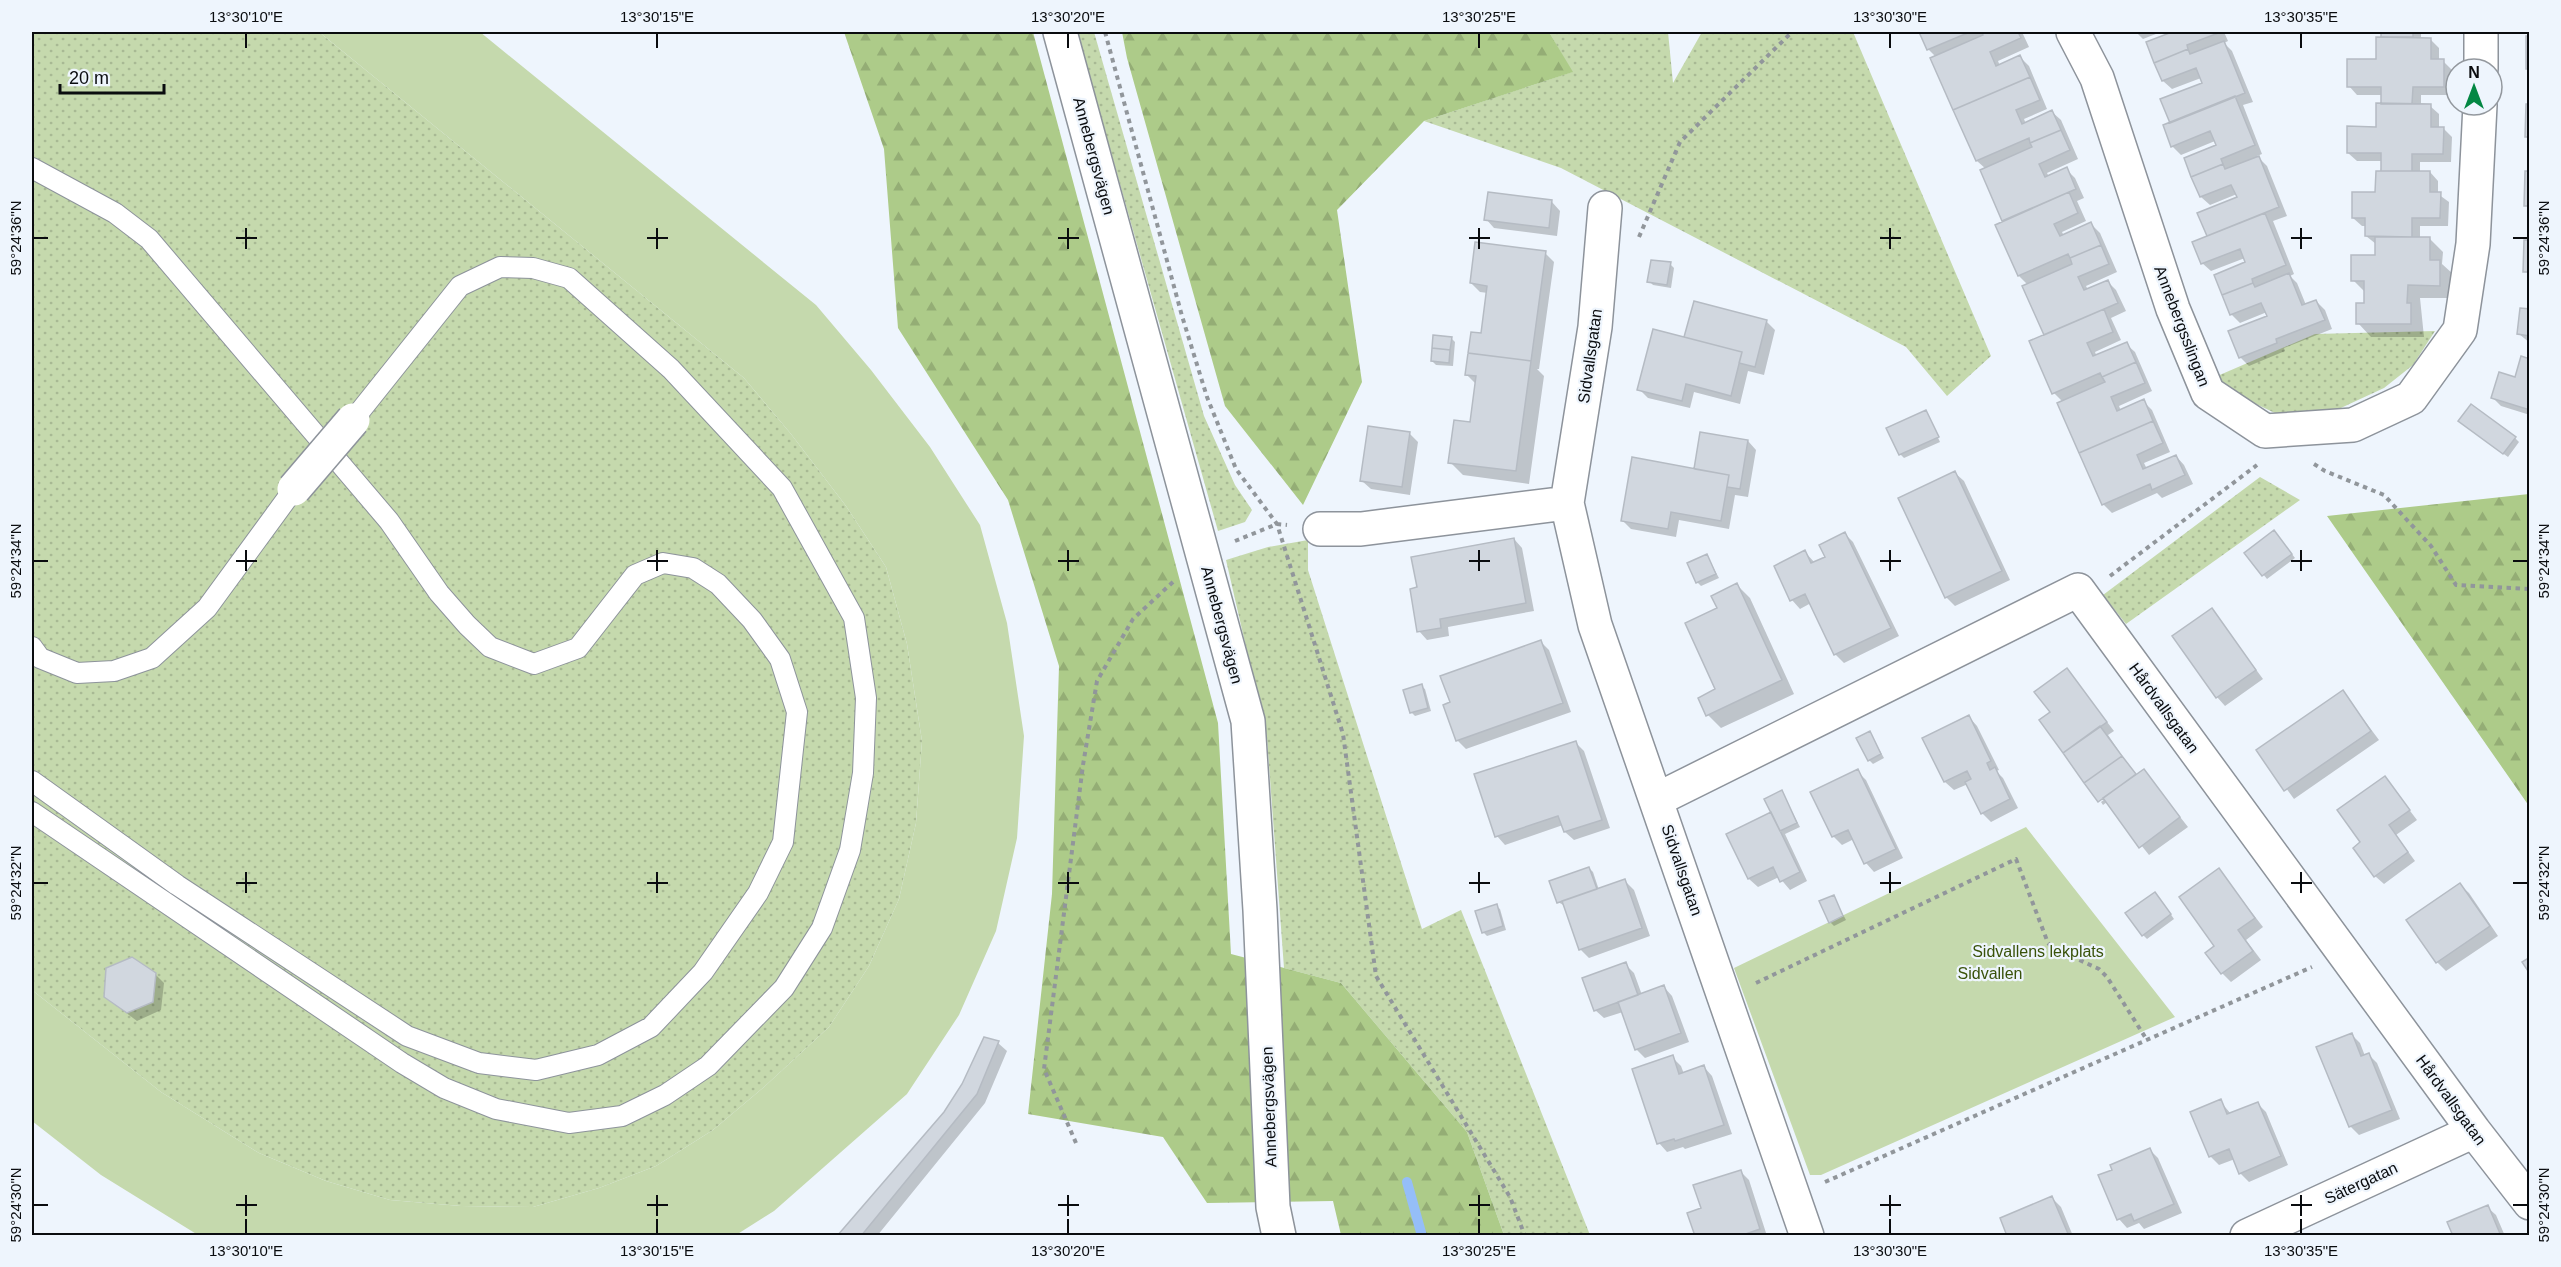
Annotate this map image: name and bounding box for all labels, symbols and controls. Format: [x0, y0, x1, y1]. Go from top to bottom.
text: 13°30'10"E [209, 8, 283, 25]
text: 13°30'15"E [620, 8, 694, 25]
text: 13°30'20"E [1031, 8, 1105, 25]
text: 13°30'25"E [1442, 8, 1516, 25]
text: 13°30'30"E [1853, 8, 1927, 25]
text: 13°30'35"E [2264, 8, 2338, 25]
scale bar [60, 57, 164, 95]
north arrow [2444, 57, 2504, 117]
text: N [2468, 64, 2480, 81]
text: 20 m [69, 68, 109, 88]
street label: Annebergsvägen [1070, 95, 1118, 217]
text: 59°24'36"N [7, 200, 24, 276]
text: 59°24'36"N [2535, 200, 2552, 276]
street label: Annebergsslingan [2151, 263, 2213, 389]
street label: Sidvallsgatan [1575, 308, 1605, 404]
text: 59°24'34"N [7, 523, 24, 599]
text: 59°24'34"N [2535, 523, 2552, 599]
street label: Annebergsvägen [1198, 564, 1246, 686]
street label: Hårdvallsgatan [2126, 660, 2202, 756]
street label: Sidvallsgatan [1658, 822, 1706, 918]
text: 59°24'32"N [7, 845, 24, 921]
text: 59°24'32"N [2535, 845, 2552, 921]
park label: Sidvallens lekplats [1972, 943, 2104, 960]
park label: Sidvallen [1958, 965, 2022, 982]
street label: Annebergsvägen [1258, 1046, 1280, 1168]
street label: Hårdvallsgatan [2413, 1052, 2489, 1148]
street label: Sätergatan [2322, 1159, 2400, 1207]
text: 59°24'30"N [7, 1167, 24, 1243]
text: 59°24'30"N [2535, 1167, 2552, 1243]
text: 13°30'10"E [209, 1242, 283, 1259]
text: 13°30'15"E [620, 1242, 694, 1259]
text: 13°30'20"E [1031, 1242, 1105, 1259]
text: 13°30'25"E [1442, 1242, 1516, 1259]
text: 13°30'30"E [1853, 1242, 1927, 1259]
text: 13°30'35"E [2264, 1242, 2338, 1259]

